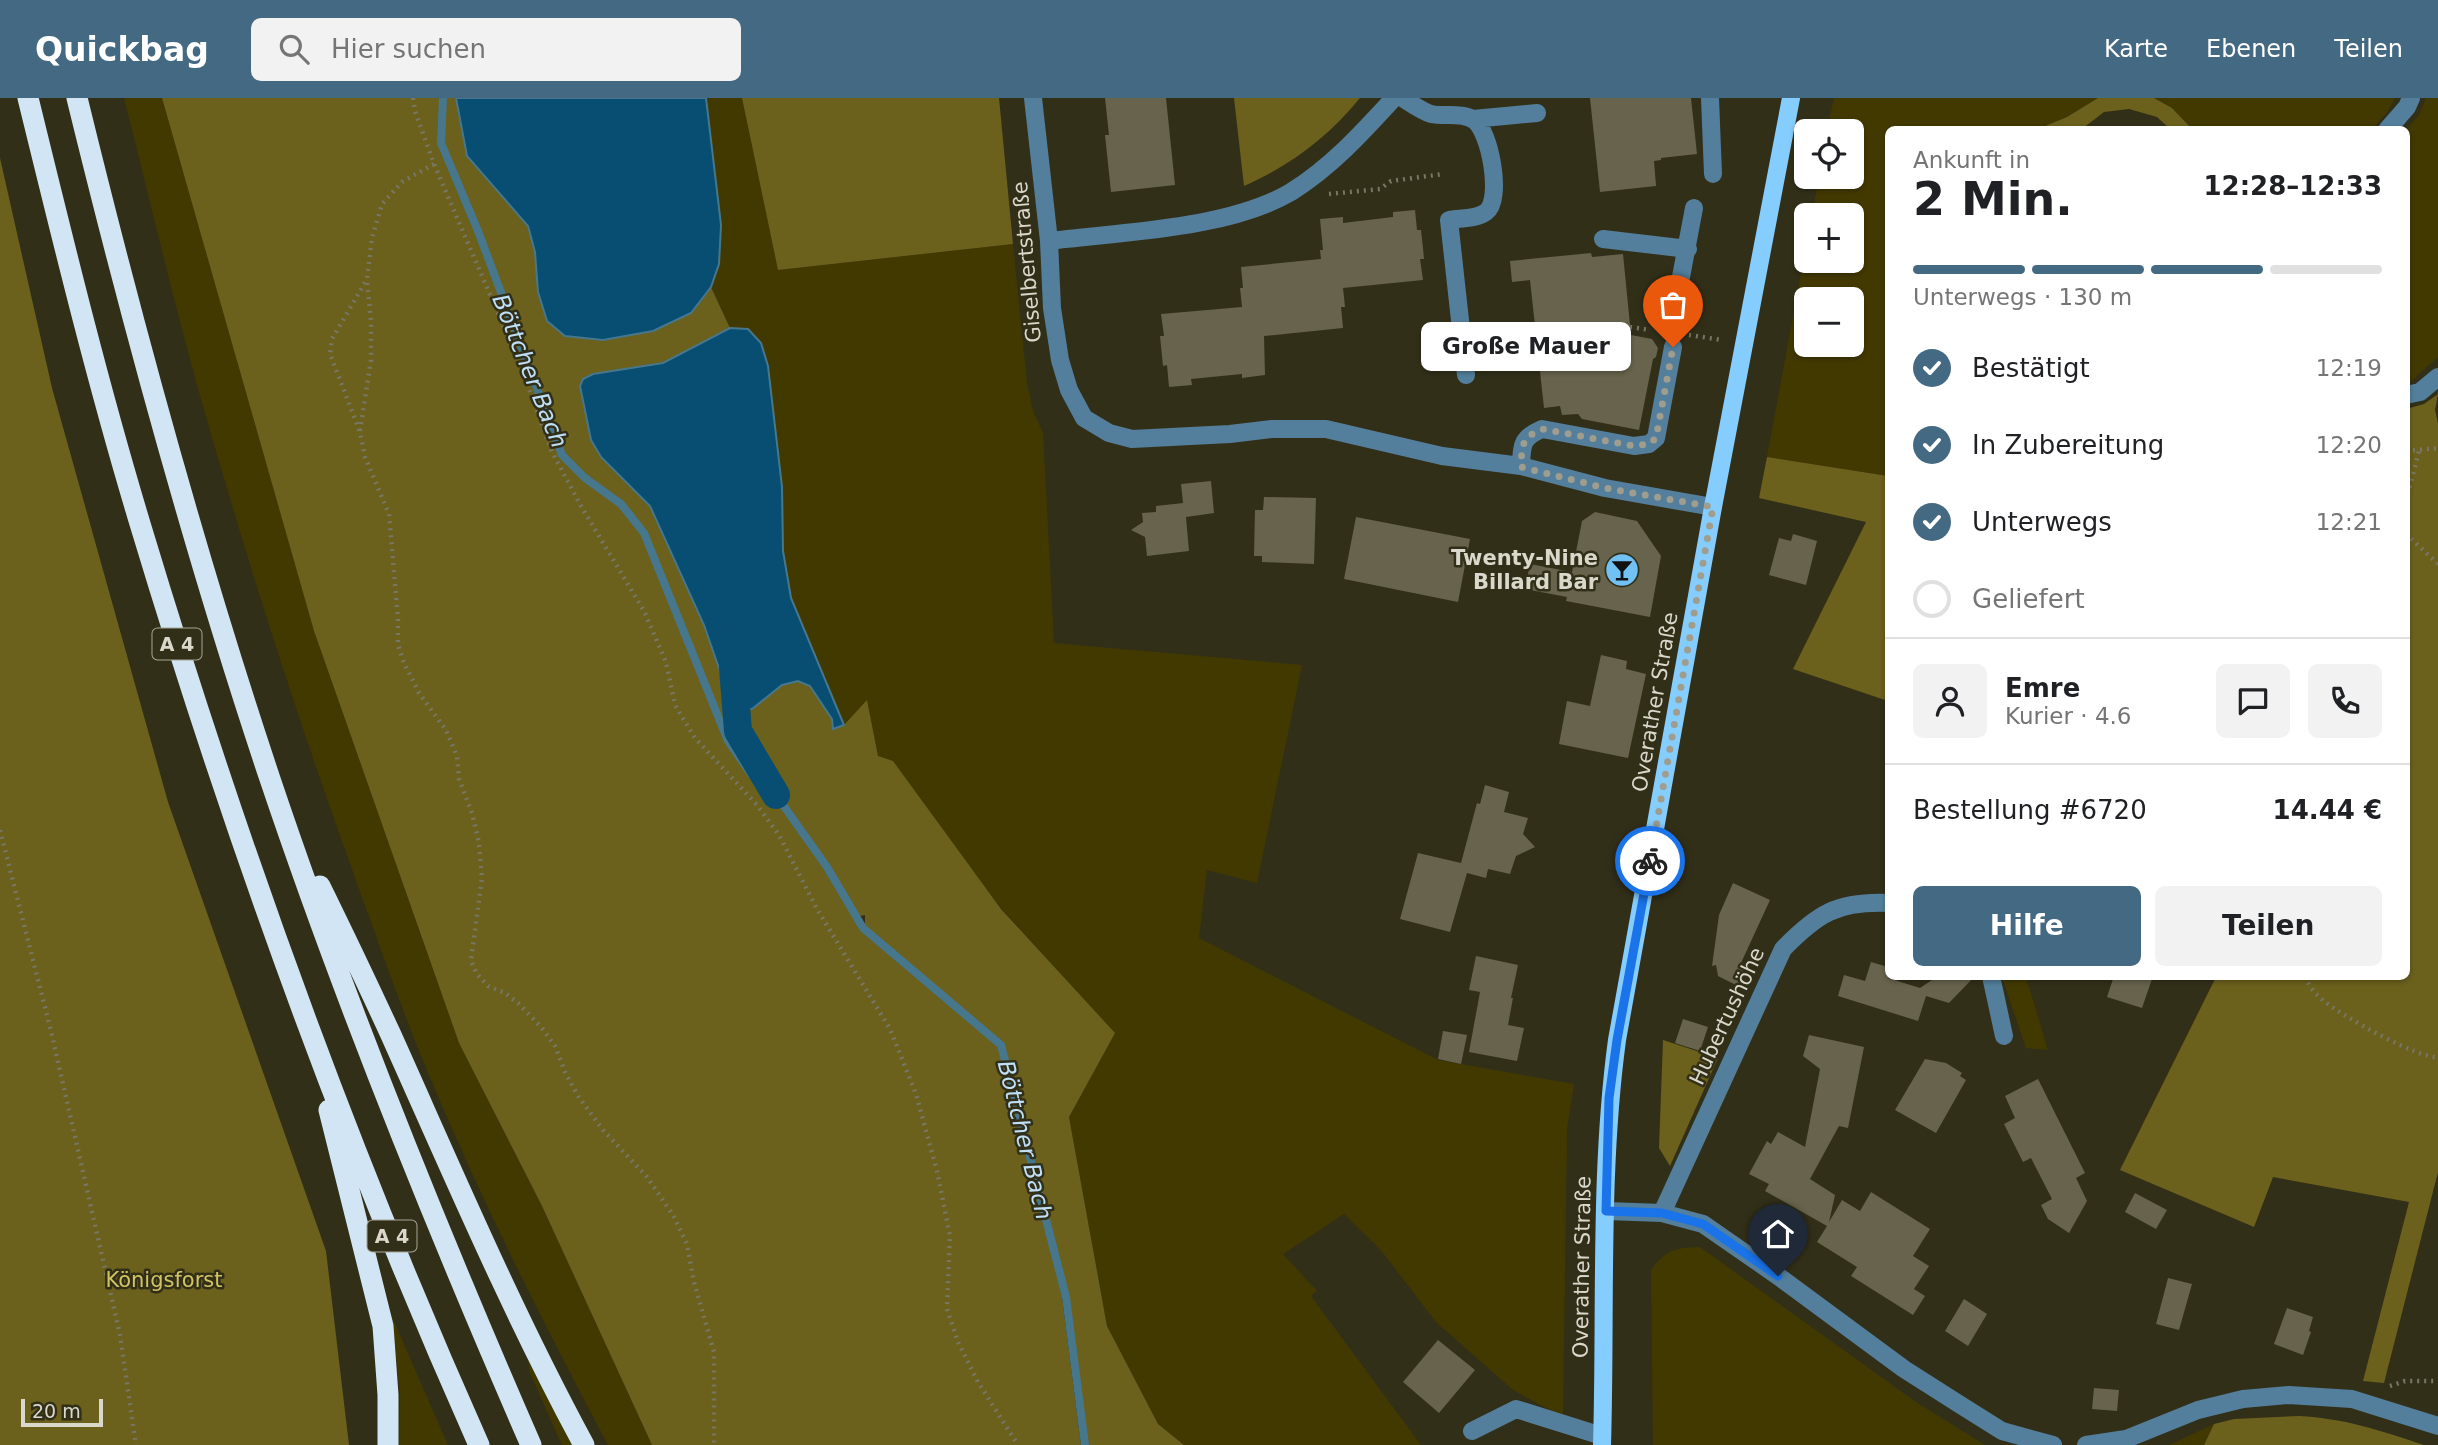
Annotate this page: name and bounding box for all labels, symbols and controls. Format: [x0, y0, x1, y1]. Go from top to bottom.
search box [251, 18, 741, 81]
text: Quickbag [35, 30, 209, 69]
icon: search [275, 30, 313, 68]
text: Hier suchen [331, 34, 486, 64]
text: Karte [2104, 35, 2168, 63]
text: Ebenen [2206, 35, 2296, 63]
text: Teilen [2334, 35, 2403, 63]
map controls [1794, 119, 1864, 357]
button: locate [1794, 119, 1864, 189]
text: Ankunft in [1913, 147, 2030, 173]
text: 12:28–12:33 [2203, 171, 2382, 201]
text: 2 Min. [1913, 172, 2073, 226]
street label: Giselbertstraße [1008, 180, 1046, 344]
button: + [1794, 203, 1864, 273]
pin [1643, 275, 1703, 347]
text: Unterwegs · 130 m [1913, 284, 2132, 310]
icon: bag [1654, 286, 1692, 324]
button: − [1794, 287, 1864, 357]
water label: Böttcher Bach [487, 291, 573, 451]
callout: Große Mauer [1421, 322, 1631, 372]
text: Große Mauer [1442, 333, 1610, 359]
icon: check [1913, 349, 1951, 387]
text: Bestätigt [1972, 353, 2090, 383]
text: 12:19 [2316, 355, 2382, 381]
icon: check [1913, 426, 1951, 464]
text: In Zubereitung [1972, 430, 2164, 460]
text: 12:20 [2316, 432, 2382, 458]
icon: check [1913, 503, 1951, 541]
text: Unterwegs [1972, 507, 2112, 537]
text: 12:21 [2316, 509, 2382, 535]
place label: Twenty-Nine Billard Bar [1451, 546, 1599, 594]
bar icon: Twenty-Nine Billard Bar [1603, 551, 1641, 589]
text: Geliefert [1972, 584, 2085, 614]
street label: Overather Straße [1627, 610, 1683, 794]
road number: A 4 [152, 628, 202, 660]
button: person [1913, 664, 1987, 738]
button: chat [2216, 664, 2290, 738]
button: phone [2308, 664, 2382, 738]
text: Emre [2005, 673, 2080, 703]
text: Kurier · 4.6 [2005, 703, 2131, 729]
text: Bestellung #6720 [1913, 795, 2147, 825]
text: 14.44 € [2273, 795, 2382, 825]
courier [1615, 826, 1685, 896]
icon: bike [1631, 842, 1669, 880]
button: Hilfe [1913, 886, 2141, 966]
button: Teilen [2155, 886, 2382, 966]
street label: Hubertushöhe [1685, 943, 1769, 1089]
water label: Böttcher Bach [993, 1058, 1057, 1222]
street label: Overather Straße [1568, 1176, 1596, 1358]
pin [1748, 1204, 1808, 1276]
icon: home [1759, 1215, 1797, 1253]
road number: A 4 [368, 1220, 416, 1252]
park label: Königsforst [105, 1268, 223, 1292]
scale bar [21, 1396, 103, 1428]
text: 20 m [32, 1400, 81, 1422]

